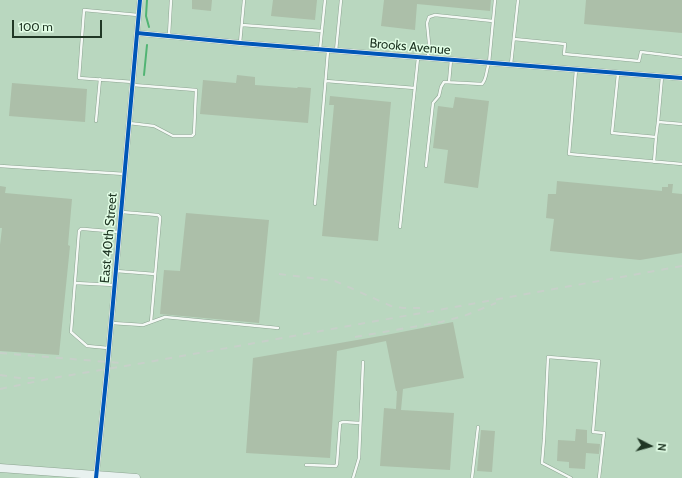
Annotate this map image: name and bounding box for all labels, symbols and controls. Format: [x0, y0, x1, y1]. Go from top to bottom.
scale bar [14, 12, 104, 38]
text: 100 m [19, 19, 53, 34]
street label: Brooks Avenue [369, 36, 451, 58]
street label: East 40th Street [97, 192, 121, 284]
north arrow [630, 426, 670, 466]
text: N [655, 443, 669, 452]

